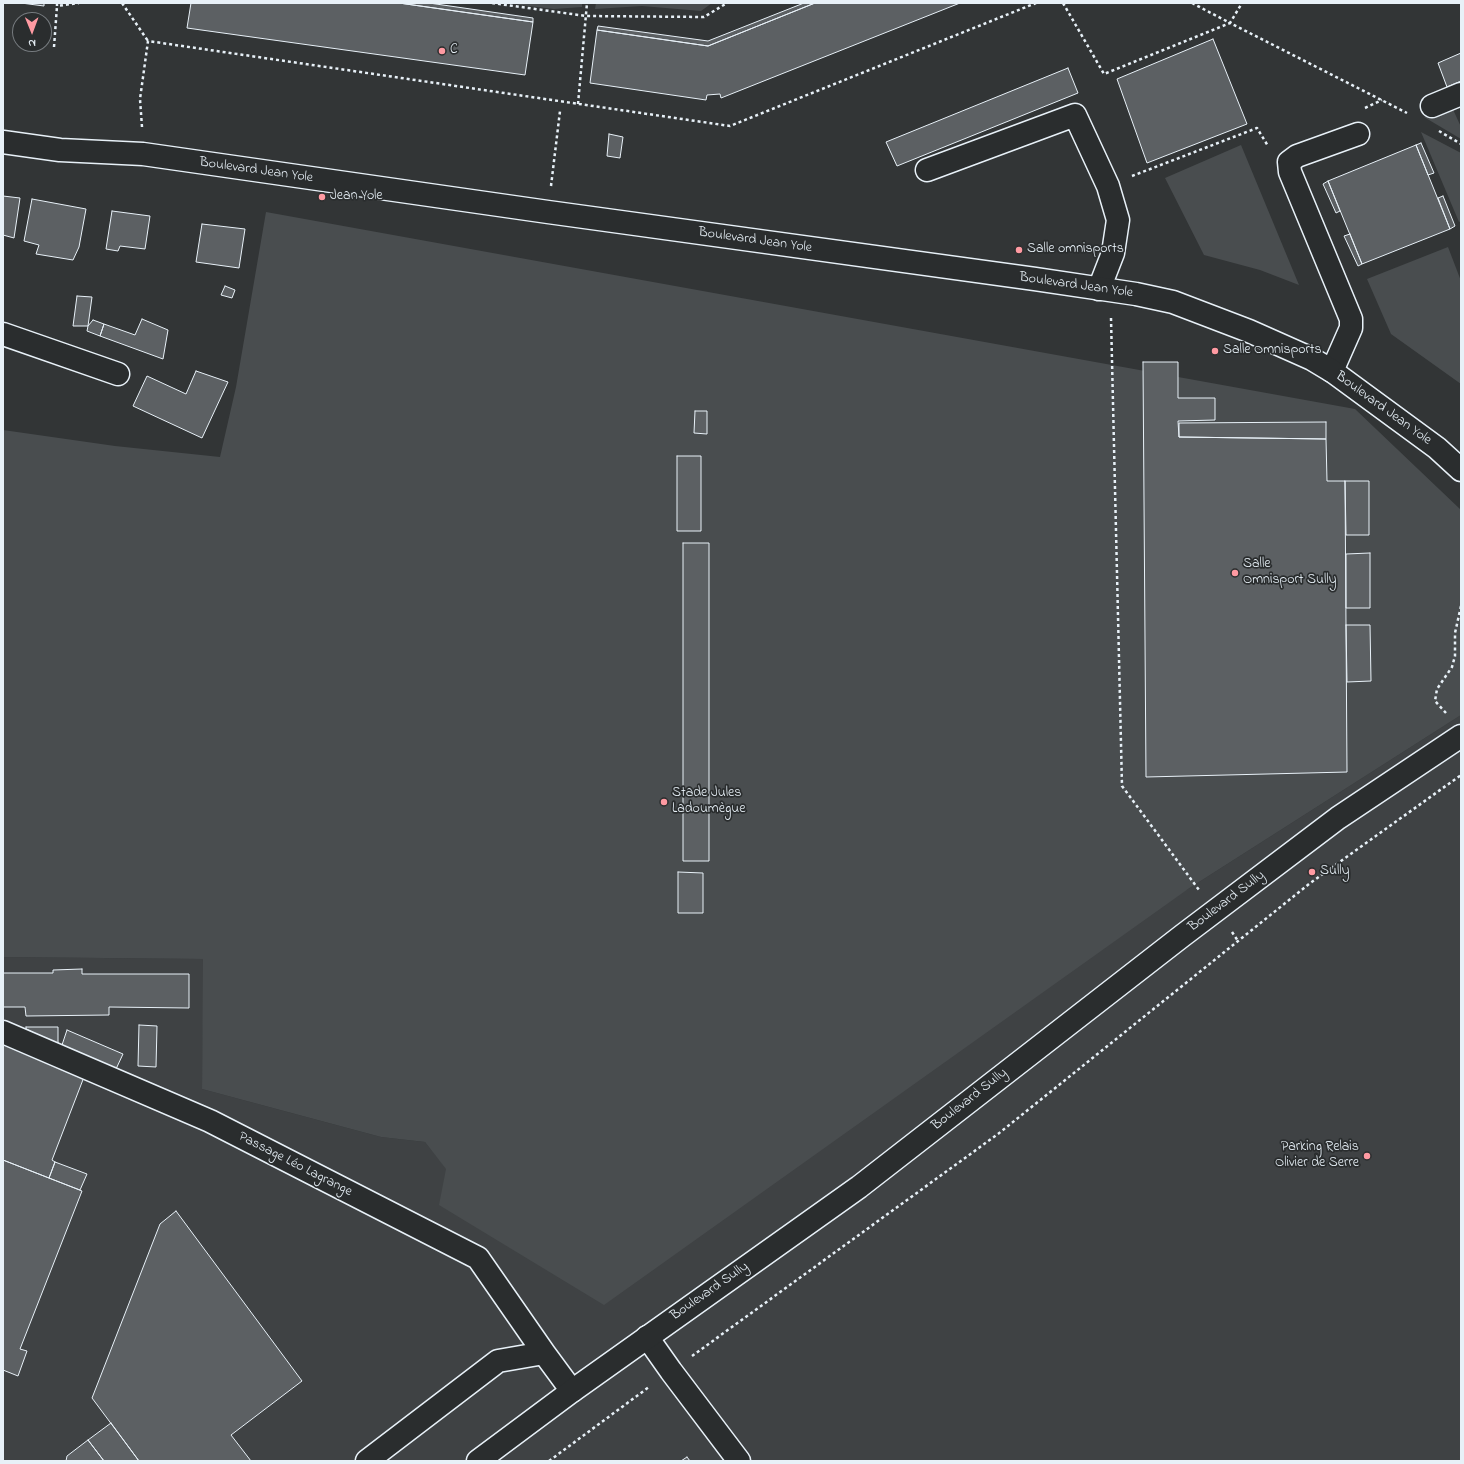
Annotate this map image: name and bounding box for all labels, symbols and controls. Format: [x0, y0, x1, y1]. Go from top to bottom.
north arrow [12, 12, 52, 52]
text: N [28, 35, 36, 51]
place label: C [450, 43, 458, 59]
marker: C [437, 46, 447, 56]
street label: Boulevard Jean Yole [198, 155, 314, 187]
place label: Jean Yole [330, 189, 383, 205]
marker: Jean Yole [317, 192, 327, 202]
street label: Boulevard Jean Yole [697, 225, 813, 257]
place label: Salle omnisports [1027, 242, 1124, 258]
marker: Salle omnisports [1014, 245, 1024, 255]
street label: Boulevard Jean Yole [1018, 270, 1134, 302]
place label: Salle Omnisports [1223, 343, 1322, 359]
marker: Salle Omnisports [1210, 346, 1220, 356]
street label: Boulevard Jean Yole [1332, 369, 1434, 449]
place label: Salle Omnisport Sully [1243, 557, 1336, 590]
marker: Salle Omnisport Sully [1230, 568, 1240, 578]
place label: Stade Jules Ladoumègue [672, 786, 746, 818]
marker: Stade Jules Ladoumègue [659, 797, 669, 807]
place label: Sully [1320, 864, 1349, 880]
marker: Sully [1307, 867, 1317, 877]
street label: Boulevard Sully [1185, 868, 1269, 936]
street label: Boulevard Sully [929, 1065, 1011, 1135]
street label: Passage Léo Lagrange [235, 1129, 355, 1201]
place label: Parking Relais Olivier de Serre [1275, 1140, 1359, 1172]
marker: Parking Relais Olivier de Serre [1362, 1151, 1372, 1161]
street label: Boulevard Sully [668, 1259, 752, 1325]

